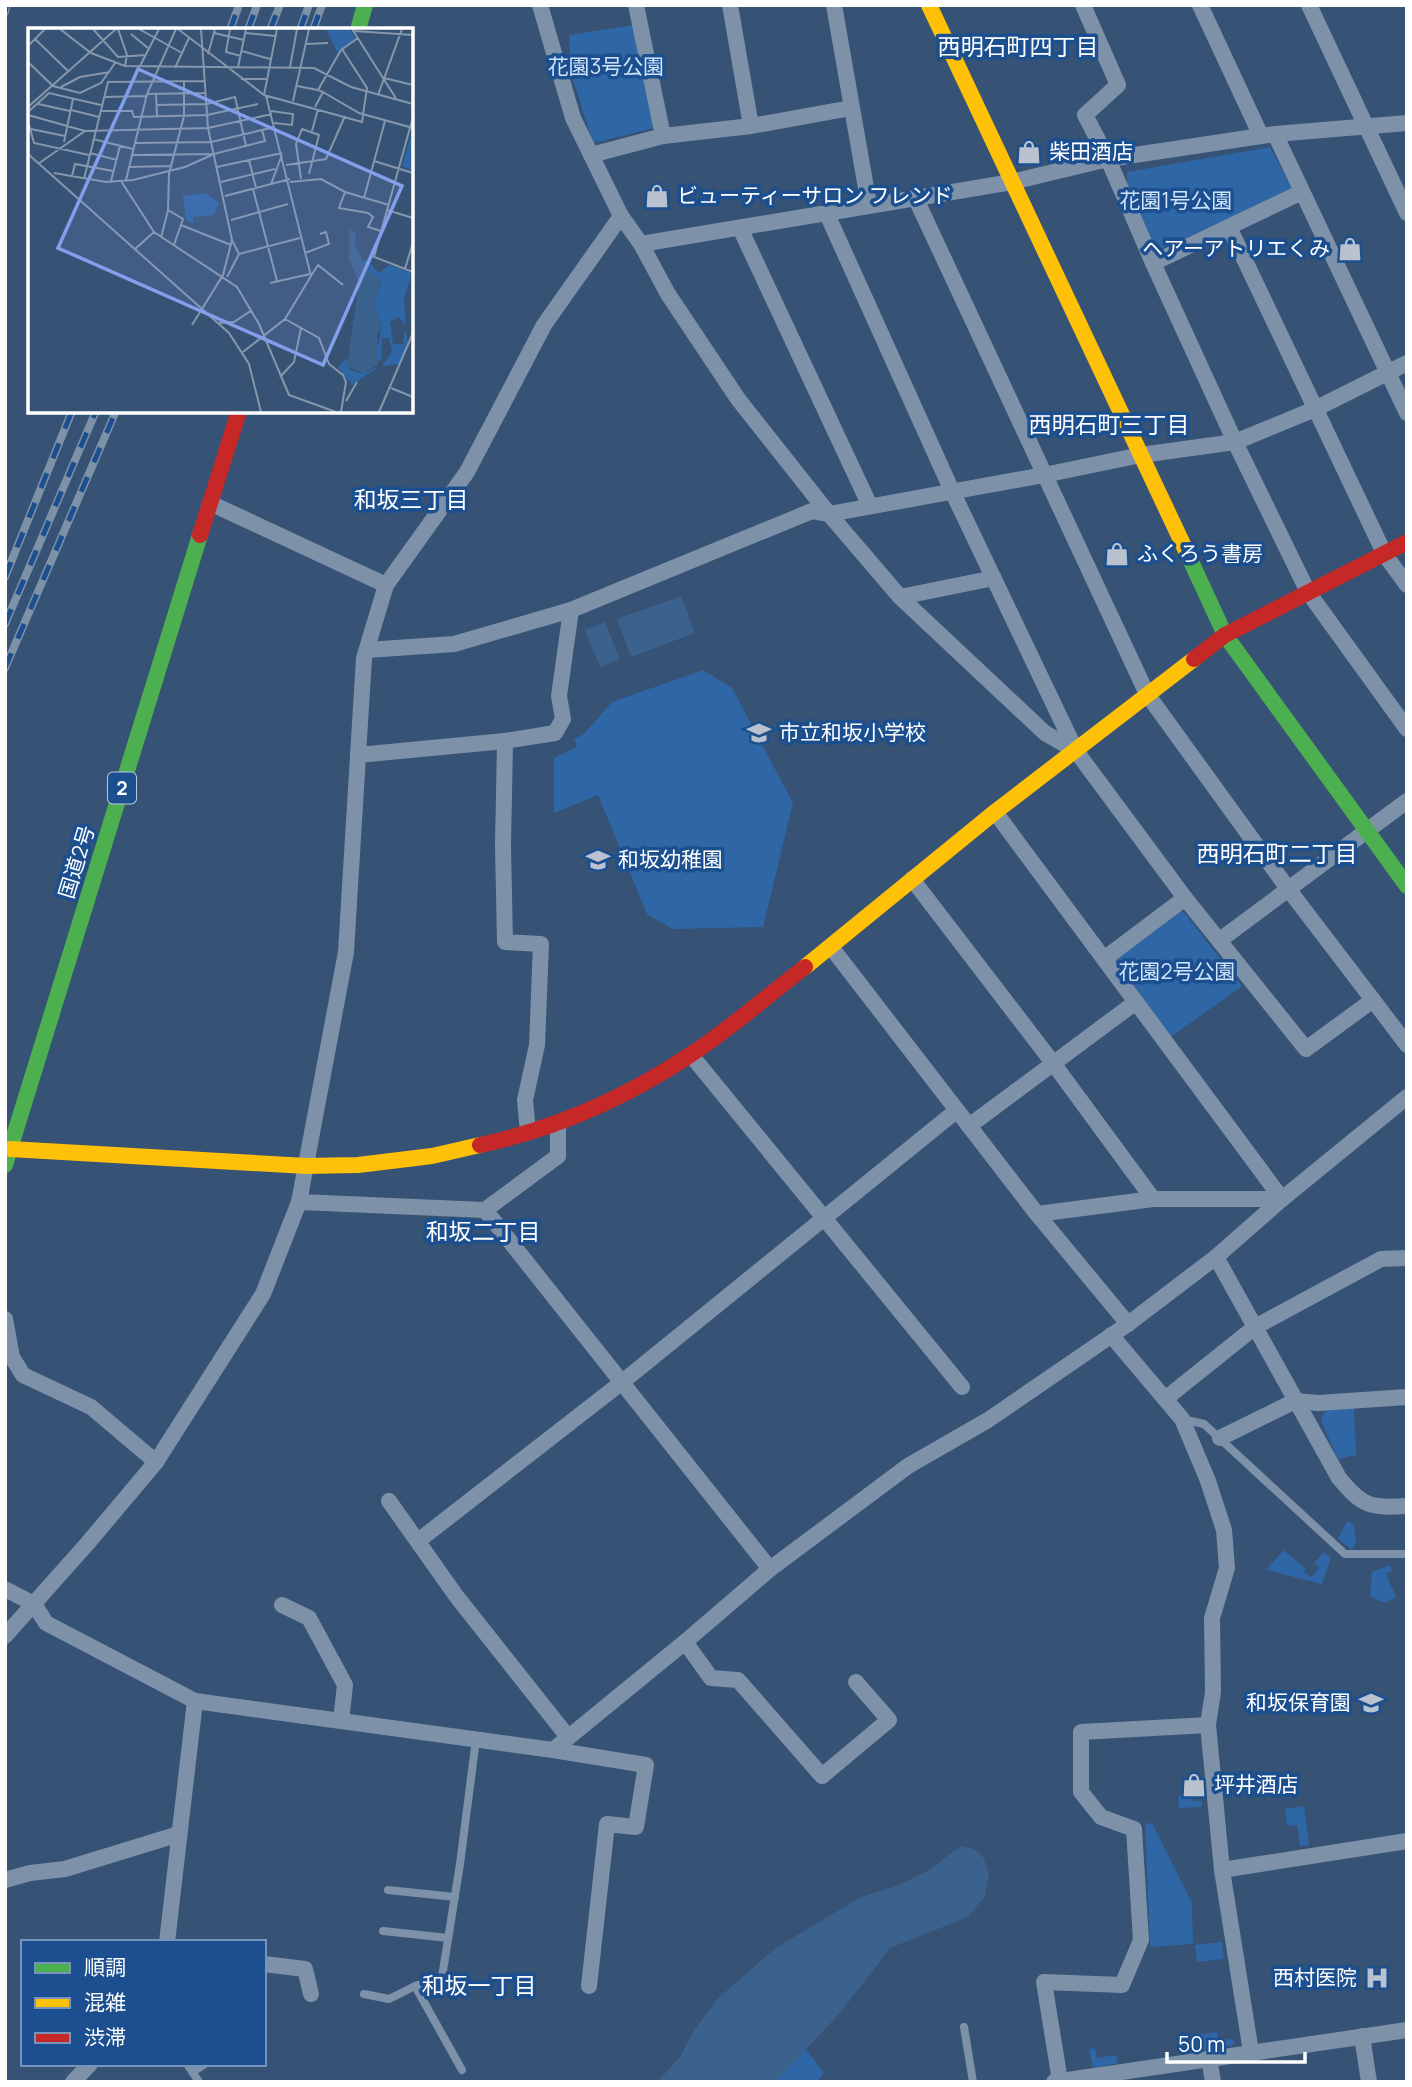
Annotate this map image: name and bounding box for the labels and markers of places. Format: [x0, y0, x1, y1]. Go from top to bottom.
place label: 柴田酒店 [1049, 137, 1133, 165]
shop icon: 柴田酒店 [1015, 138, 1043, 166]
place label: ビューティーサロン フレンド [677, 181, 953, 209]
shop icon: ビューティーサロン フレンド [643, 182, 671, 210]
place label: ヘアーアトリエくみ [1142, 234, 1330, 262]
shop icon: ヘアーアトリエくみ [1336, 235, 1364, 263]
place label: ふくろう書房 [1137, 539, 1263, 567]
shop icon: ふくろう書房 [1103, 540, 1131, 568]
place label: 市立和坂小学校 [779, 718, 926, 746]
school or university icon: 市立和坂小学校 [745, 719, 773, 747]
place label: 和坂幼稚園 [618, 845, 723, 873]
school or university icon: 和坂幼稚園 [584, 846, 612, 874]
place label: 和坂保育園 [1246, 1688, 1351, 1716]
school or university icon: 和坂保育園 [1357, 1689, 1385, 1717]
place label: 坪井酒店 [1214, 1770, 1298, 1798]
shop icon: 坪井酒店 [1180, 1771, 1208, 1799]
place label: 西村医院 [1273, 1963, 1357, 1991]
hospital icon: 西村医院 [1363, 1964, 1391, 1992]

